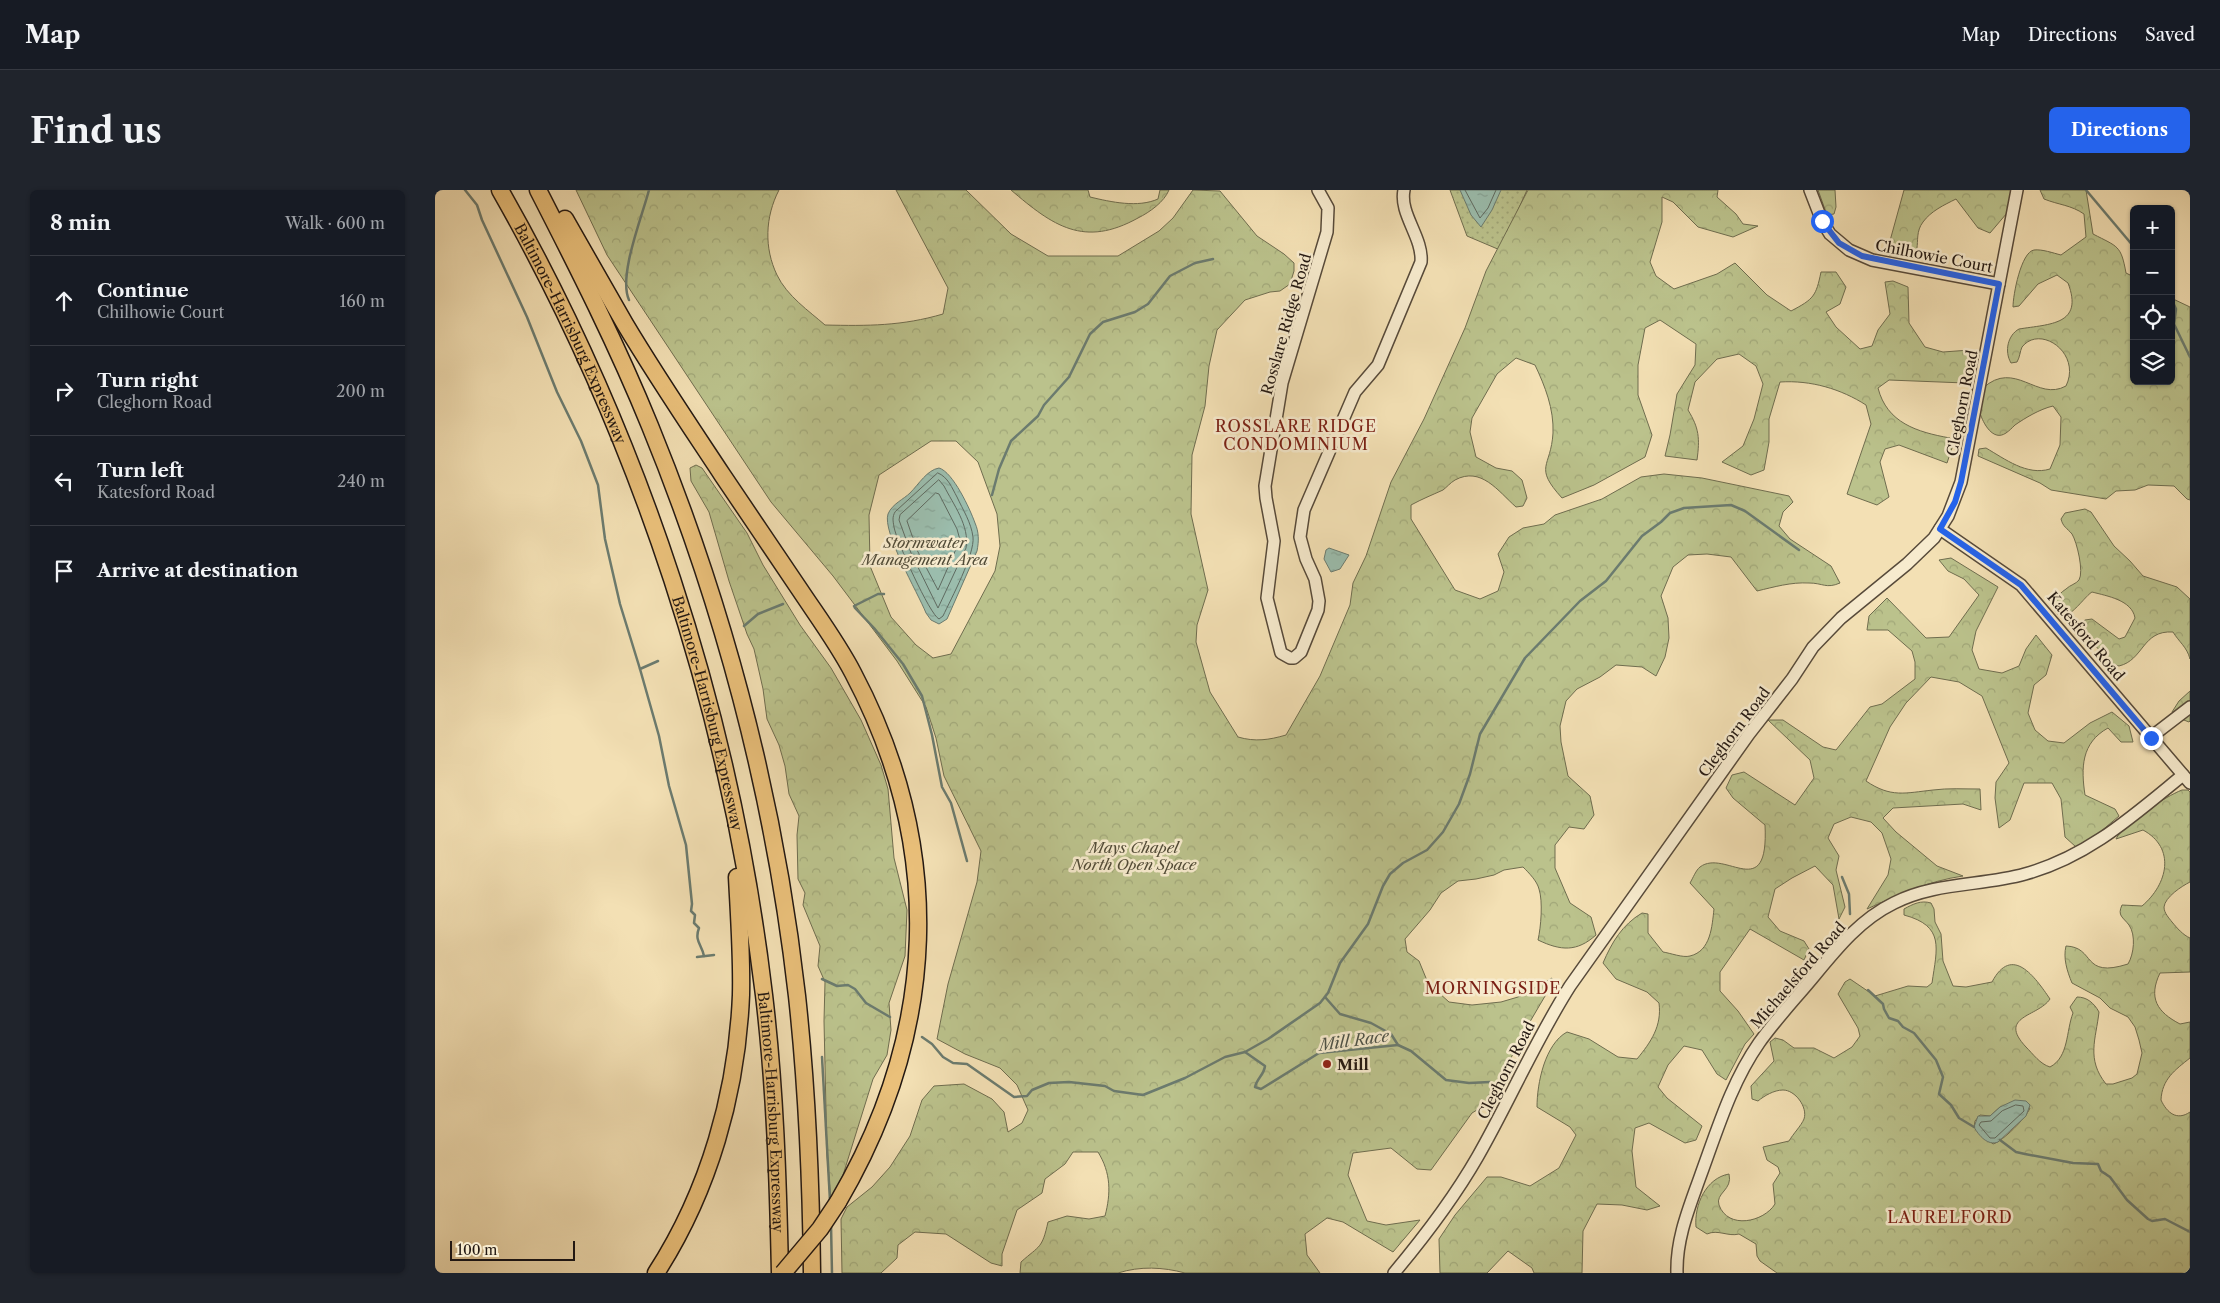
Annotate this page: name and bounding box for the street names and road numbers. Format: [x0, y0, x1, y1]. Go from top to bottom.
street label: Baltimore-Harrisburg Expressway [511, 220, 631, 447]
street label: Chilhowie Court [1874, 235, 1995, 277]
street label: Rosslare Ridge Road [1257, 251, 1315, 397]
street label: Cleghorn Road [1942, 348, 1982, 458]
street label: Katesford Road [2043, 588, 2129, 684]
street label: Baltimore-Harrisburg Expressway [668, 593, 747, 833]
street label: Cleghorn Road [1694, 683, 1774, 781]
street label: Michaelsford Road [1747, 918, 1849, 1032]
street label: Baltimore-Harrisburg Expressway [754, 990, 789, 1234]
street label: Cleghorn Road [1473, 1018, 1539, 1122]

